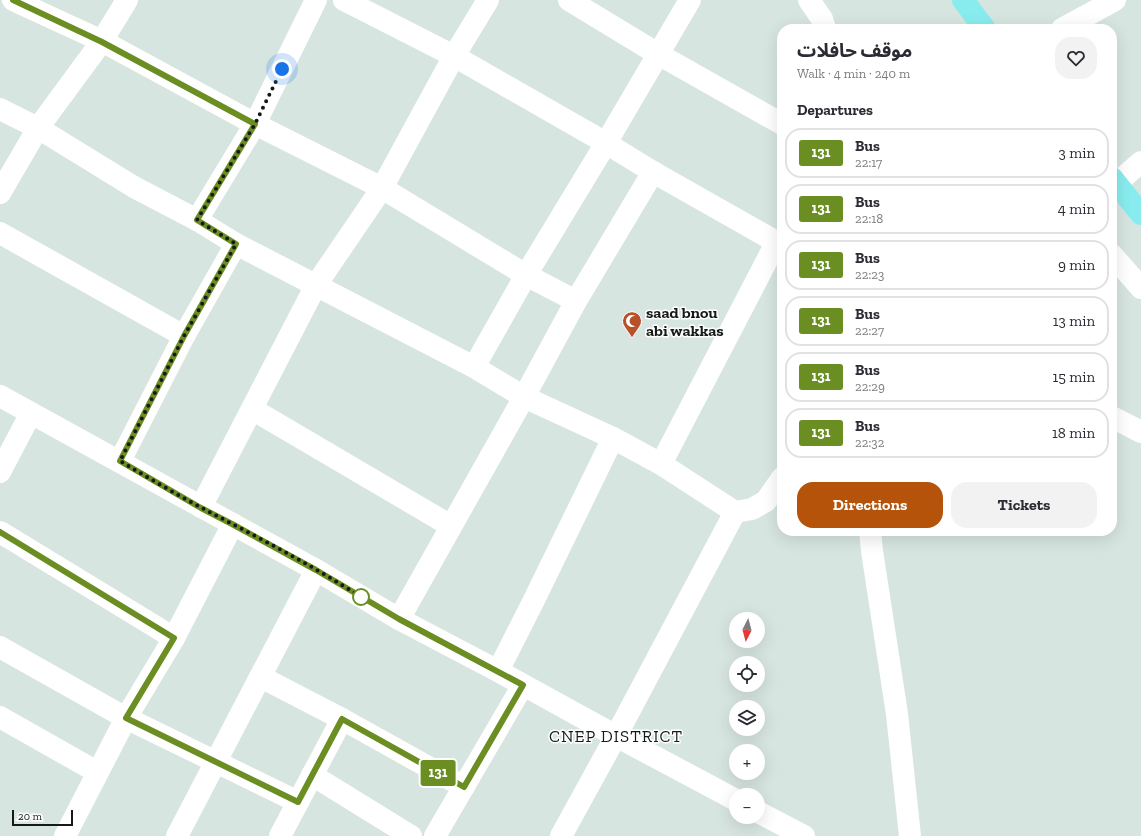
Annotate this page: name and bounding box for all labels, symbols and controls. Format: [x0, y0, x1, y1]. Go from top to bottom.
button: heart [1055, 37, 1097, 79]
text: موقف حافلات [797, 39, 912, 62]
your location [272, 59, 292, 79]
text: Walk · 4 min · 240 m [797, 66, 910, 81]
text: Departures [797, 101, 873, 119]
text: Bus [855, 137, 880, 155]
text: 131 [812, 144, 830, 161]
text: 3 min [1059, 144, 1095, 162]
text: 22:17 [855, 155, 882, 170]
text: Bus [855, 193, 880, 211]
text: 131 [812, 200, 830, 217]
text: 4 min [1058, 200, 1095, 218]
text: 22:18 [855, 211, 883, 226]
text: Bus [855, 249, 880, 267]
text: 131 [812, 256, 830, 273]
text: 9 min [1058, 256, 1095, 274]
text: 22:23 [855, 267, 884, 282]
place label: saad bnou abi wakkas [646, 303, 724, 340]
text: Bus [855, 305, 880, 323]
mosque icon: saad bnou abi wakkas [621, 310, 643, 338]
text: 131 [812, 312, 830, 329]
text: 13 min [1053, 312, 1095, 330]
text: 22:27 [855, 323, 884, 338]
text: Bus [855, 361, 880, 379]
text: 131 [812, 368, 830, 385]
text: 15 min [1052, 368, 1095, 386]
text: 22:29 [855, 379, 885, 394]
text: Bus [855, 417, 880, 435]
text: 131 [812, 424, 830, 441]
text: 18 min [1052, 424, 1095, 442]
text: 22:32 [855, 435, 884, 450]
button: Directions [797, 482, 943, 528]
button: Tickets [951, 482, 1097, 528]
unlabelled marker [352, 588, 370, 606]
north arrow [729, 612, 765, 648]
map controls [729, 612, 765, 824]
button: locate [729, 656, 765, 692]
button: layers [729, 700, 765, 736]
district label: CNEP DISTRICT [549, 726, 683, 746]
button: + [729, 744, 765, 780]
line badge: 131 [415, 760, 461, 786]
text: 131 [429, 764, 447, 781]
button: − [729, 788, 765, 824]
scale bar [12, 808, 73, 827]
text: 20 m [18, 810, 42, 823]

